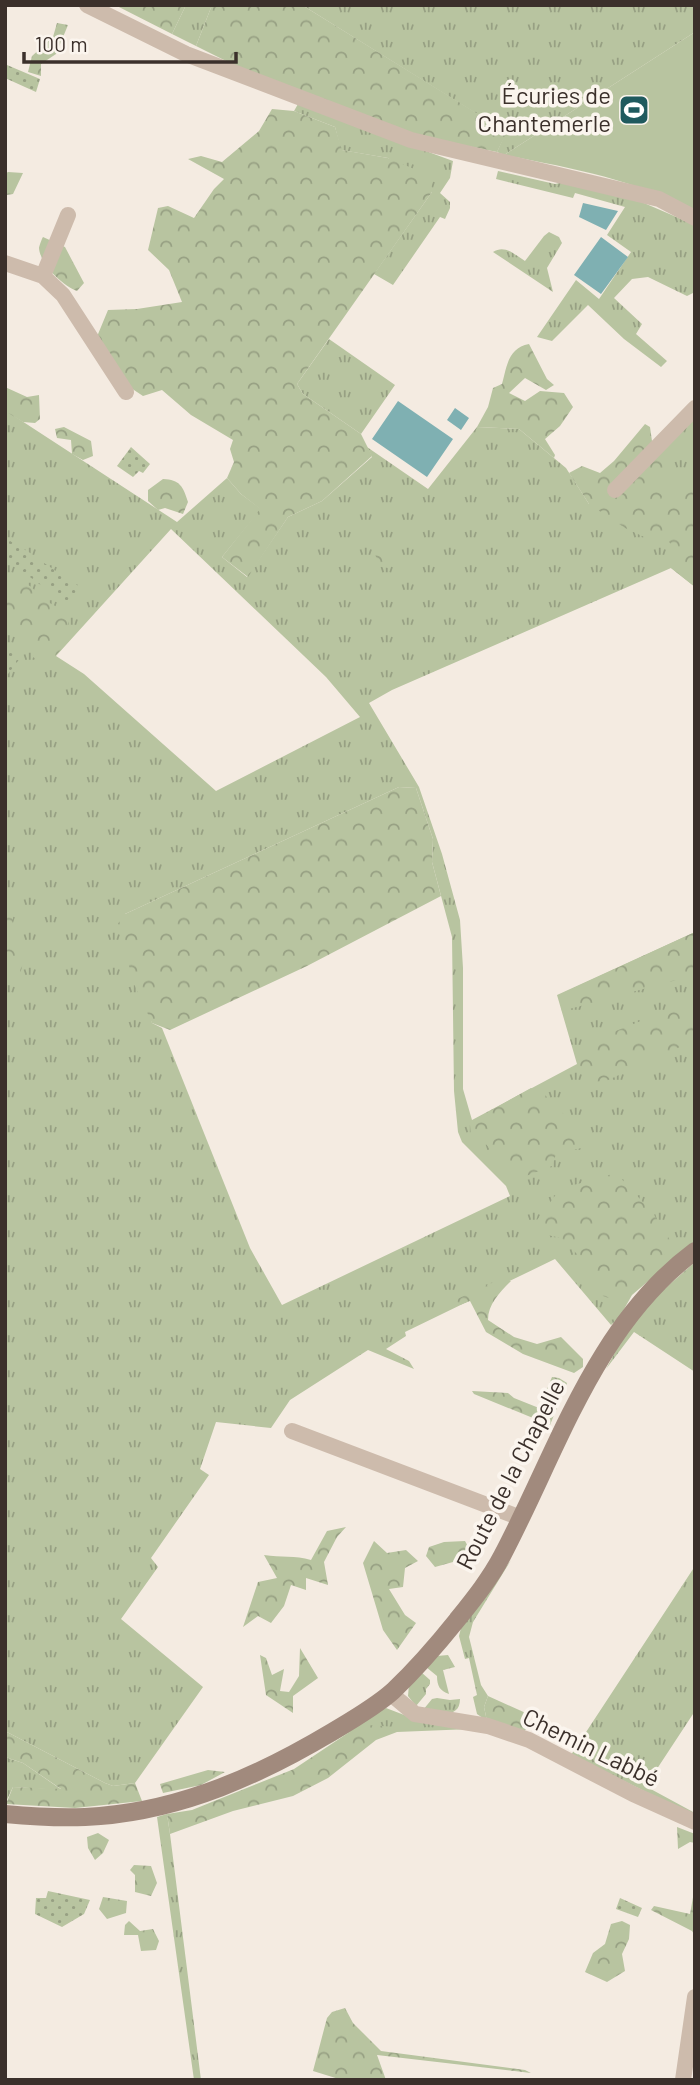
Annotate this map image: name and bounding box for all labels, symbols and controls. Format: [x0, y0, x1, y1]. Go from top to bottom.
scale bar [24, 21, 236, 65]
text: 100 m [35, 31, 88, 56]
place label: Écuries de Chantemerle [478, 80, 611, 137]
sports icon: Écuries de Chantemerle [617, 93, 651, 127]
street label: Route de la Chapelle [449, 1375, 570, 1574]
street label: Chemin Labbé [519, 1701, 665, 1792]

